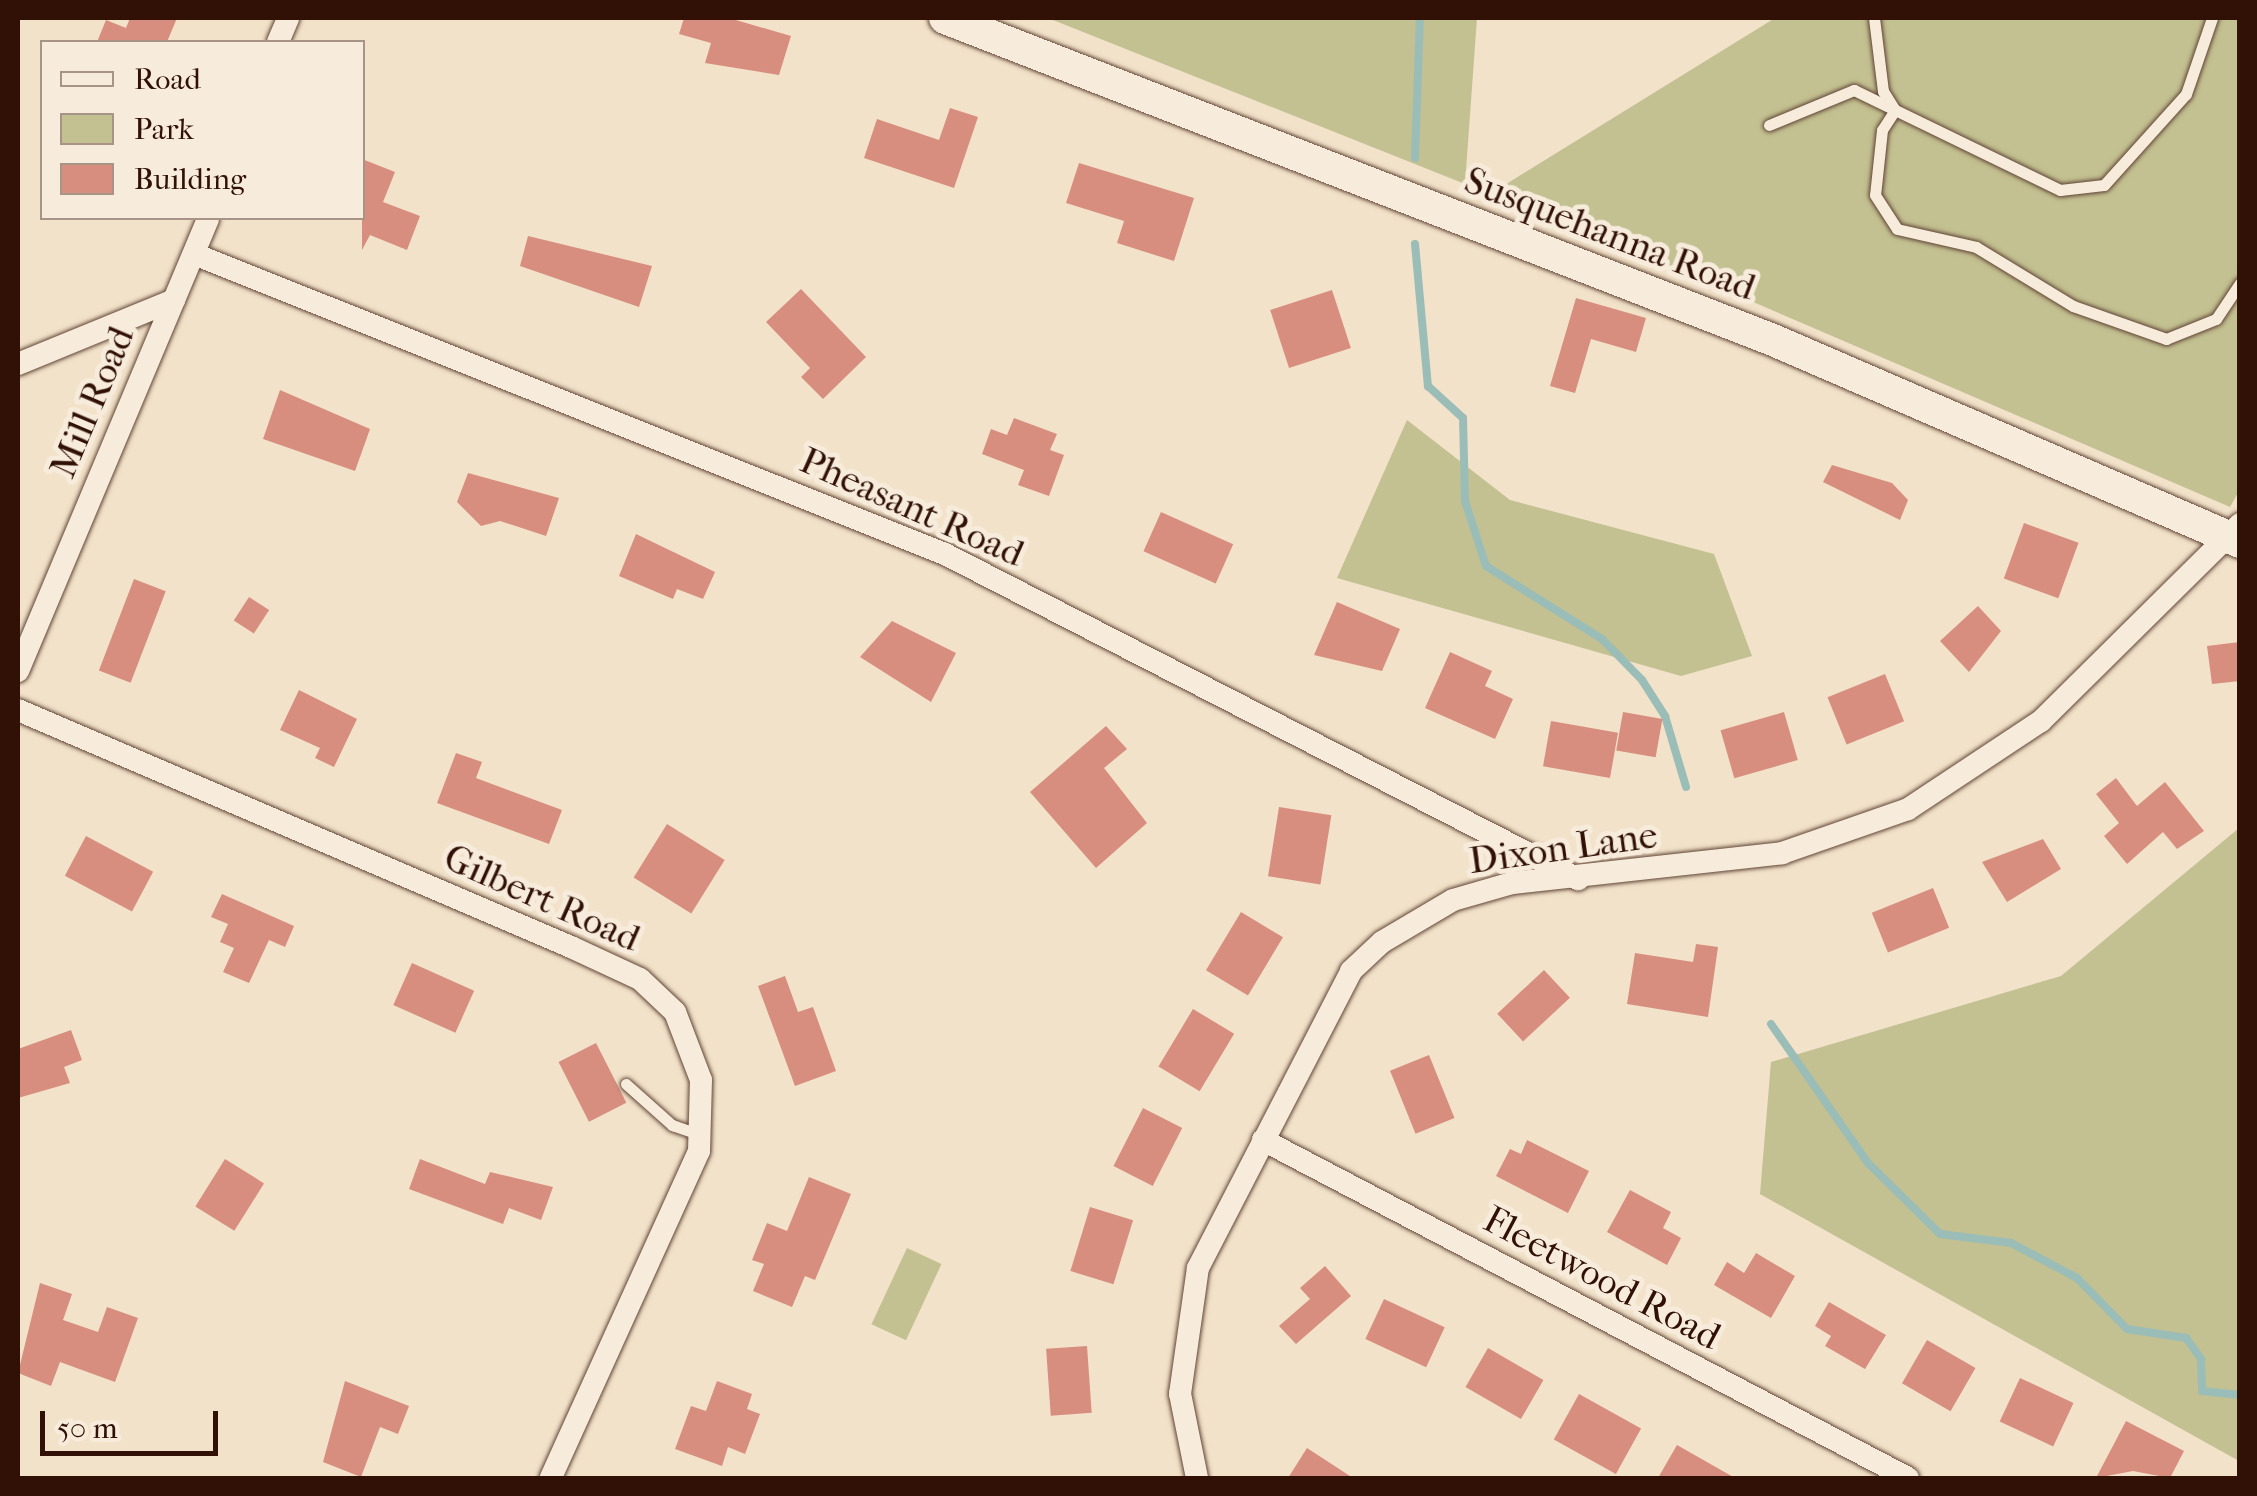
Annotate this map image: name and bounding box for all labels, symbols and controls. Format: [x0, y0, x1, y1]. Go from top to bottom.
legend [40, 40, 365, 220]
text: Road [134, 62, 201, 97]
text: Park [134, 112, 194, 147]
street label: Susquehanna Road [1458, 158, 1762, 310]
text: Building [134, 162, 246, 197]
street label: Mill Road [40, 320, 144, 484]
street label: Pheasant Road [793, 437, 1031, 577]
street label: Dixon Lane [1466, 812, 1660, 884]
street label: Gilbert Road [437, 835, 647, 961]
street label: Fleetwood Road [1476, 1196, 1728, 1360]
scale bar [45, 1391, 222, 1453]
text: 50 m [57, 1411, 118, 1446]

